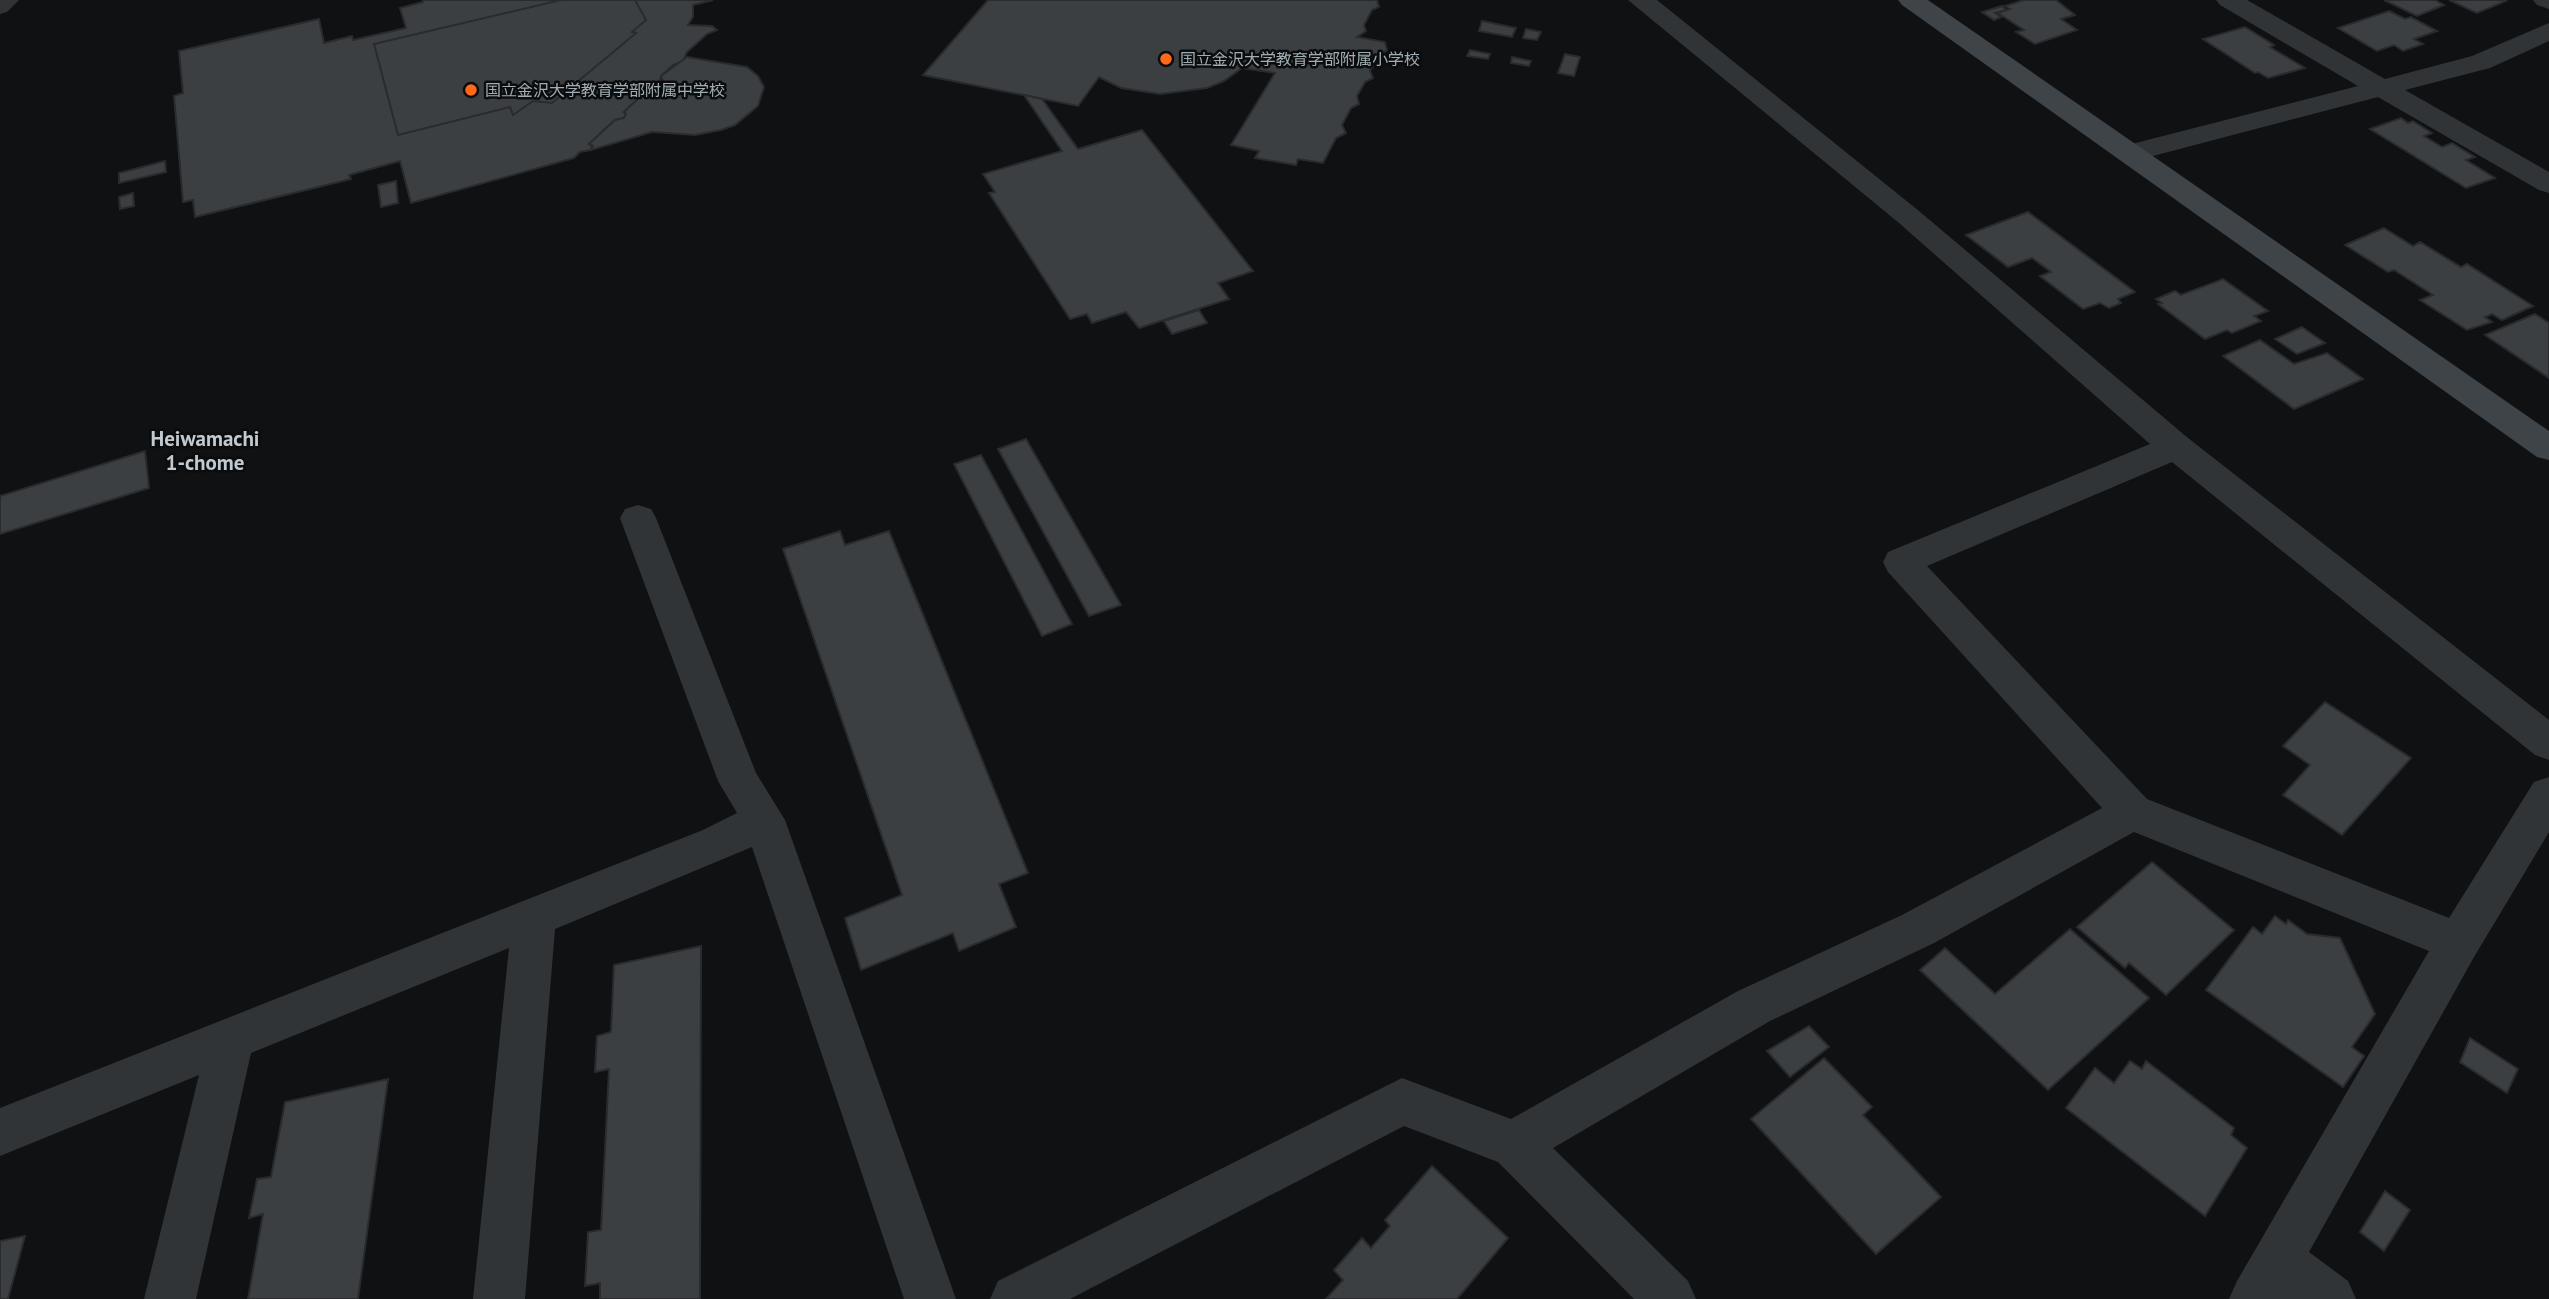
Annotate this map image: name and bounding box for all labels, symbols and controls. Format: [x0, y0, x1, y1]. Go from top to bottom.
place label: 国立金沢大学教育学部附属小学校 [1180, 49, 1420, 69]
marker: 国立金沢大学教育学部附属小学校 [1158, 51, 1174, 67]
place label: 国立金沢大学教育学部附属中学校 [485, 80, 725, 100]
marker: 国立金沢大学教育学部附属中学校 [463, 82, 479, 98]
district label: Heiwamachi 1-chome [150, 425, 260, 476]

